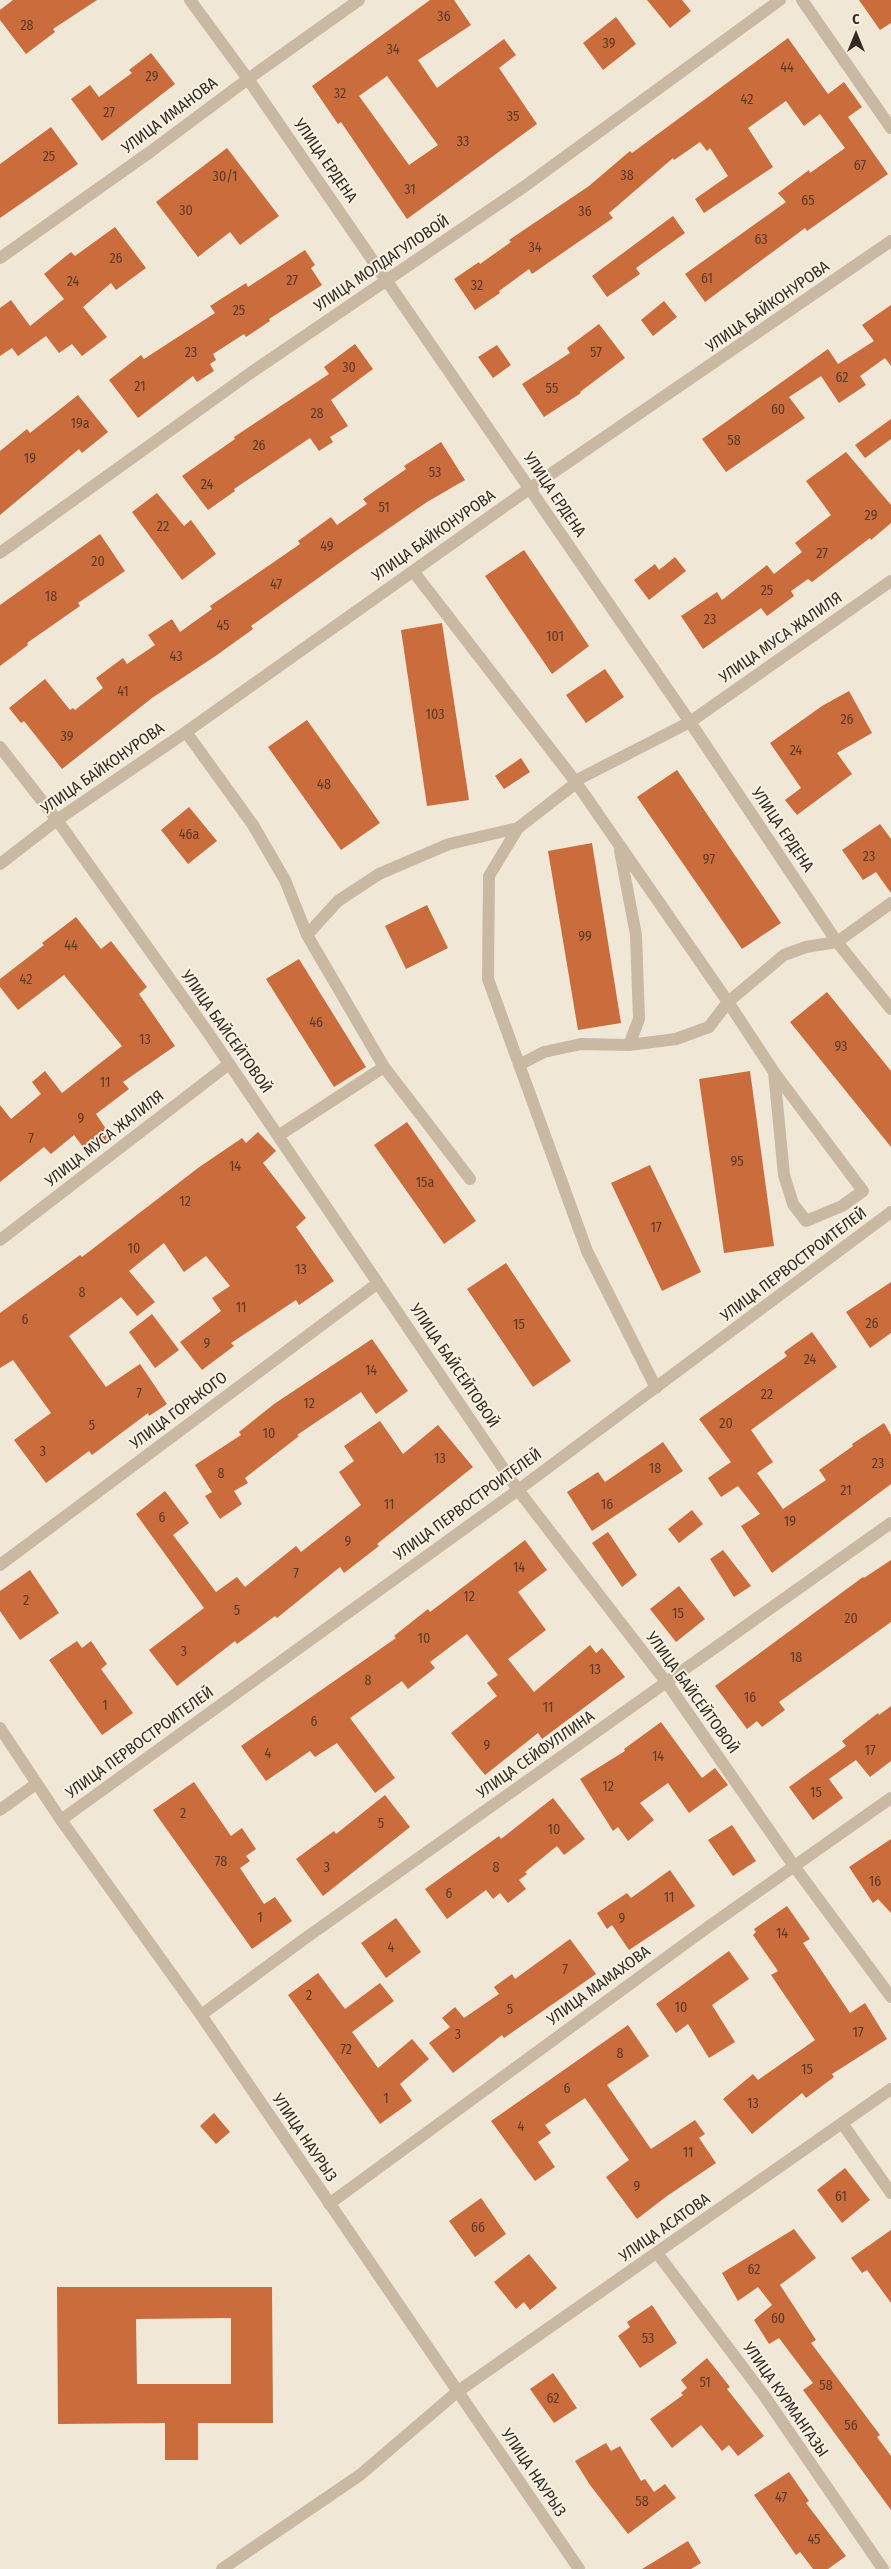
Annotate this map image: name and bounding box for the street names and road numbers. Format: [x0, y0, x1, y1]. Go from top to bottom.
street label: УЛИЦА ИМАНОВА [118, 74, 222, 158]
street label: УЛИЦА ЕРДЕНА [289, 115, 361, 207]
street label: УЛИЦА МОЛДАГУЛОВОЙ [311, 212, 453, 316]
street label: УЛИЦА БАЙКОНУРОВА [703, 257, 833, 357]
street label: УЛИЦА ЕРДЕНА [519, 449, 589, 541]
street label: УЛИЦА БАЙКОНУРОВА [369, 486, 499, 586]
street label: УЛИЦА МУСА ЖАЛИЛЯ [716, 588, 846, 688]
street label: УЛИЦА БАЙКОНУРОВА [38, 719, 168, 819]
street label: УЛИЦА ЕРДЕНА [747, 784, 817, 876]
street label: УЛИЦА БАЙСЕЙТОВОЙ [176, 967, 276, 1097]
street label: УЛИЦА МУСА ЖАЛИЛЯ [42, 1087, 168, 1191]
street label: УЛИЦА ПЕРВОСТРОИТЕЛЕЙ [717, 1204, 871, 1326]
street label: УЛИЦА БАЙСЕЙТОВОЙ [405, 1300, 503, 1432]
street label: УЛИЦА ГОРЬКОГО [127, 1368, 231, 1454]
street label: УЛИЦА ПЕРВОСТРОИТЕЛЕЙ [390, 1445, 546, 1565]
street label: УЛИЦА БАЙСЕЙТОВОЙ [641, 1628, 743, 1758]
street label: УЛИЦА ПЕРВОСТРОИТЕЛЕЙ [62, 1683, 218, 1803]
street label: УЛИЦА СЕЙФУЛЛИНА [473, 1707, 599, 1803]
street label: УЛИЦА МАМАХОВА [544, 1942, 654, 2030]
street label: УЛИЦА НАУРЫЗ [268, 2090, 340, 2186]
street label: УЛИЦА АСАТОВА [616, 2190, 714, 2266]
street label: УЛИЦА КУРМАНГАЗЫ [738, 2339, 832, 2461]
street label: УЛИЦА НАУРЫЗ [497, 2425, 569, 2521]

